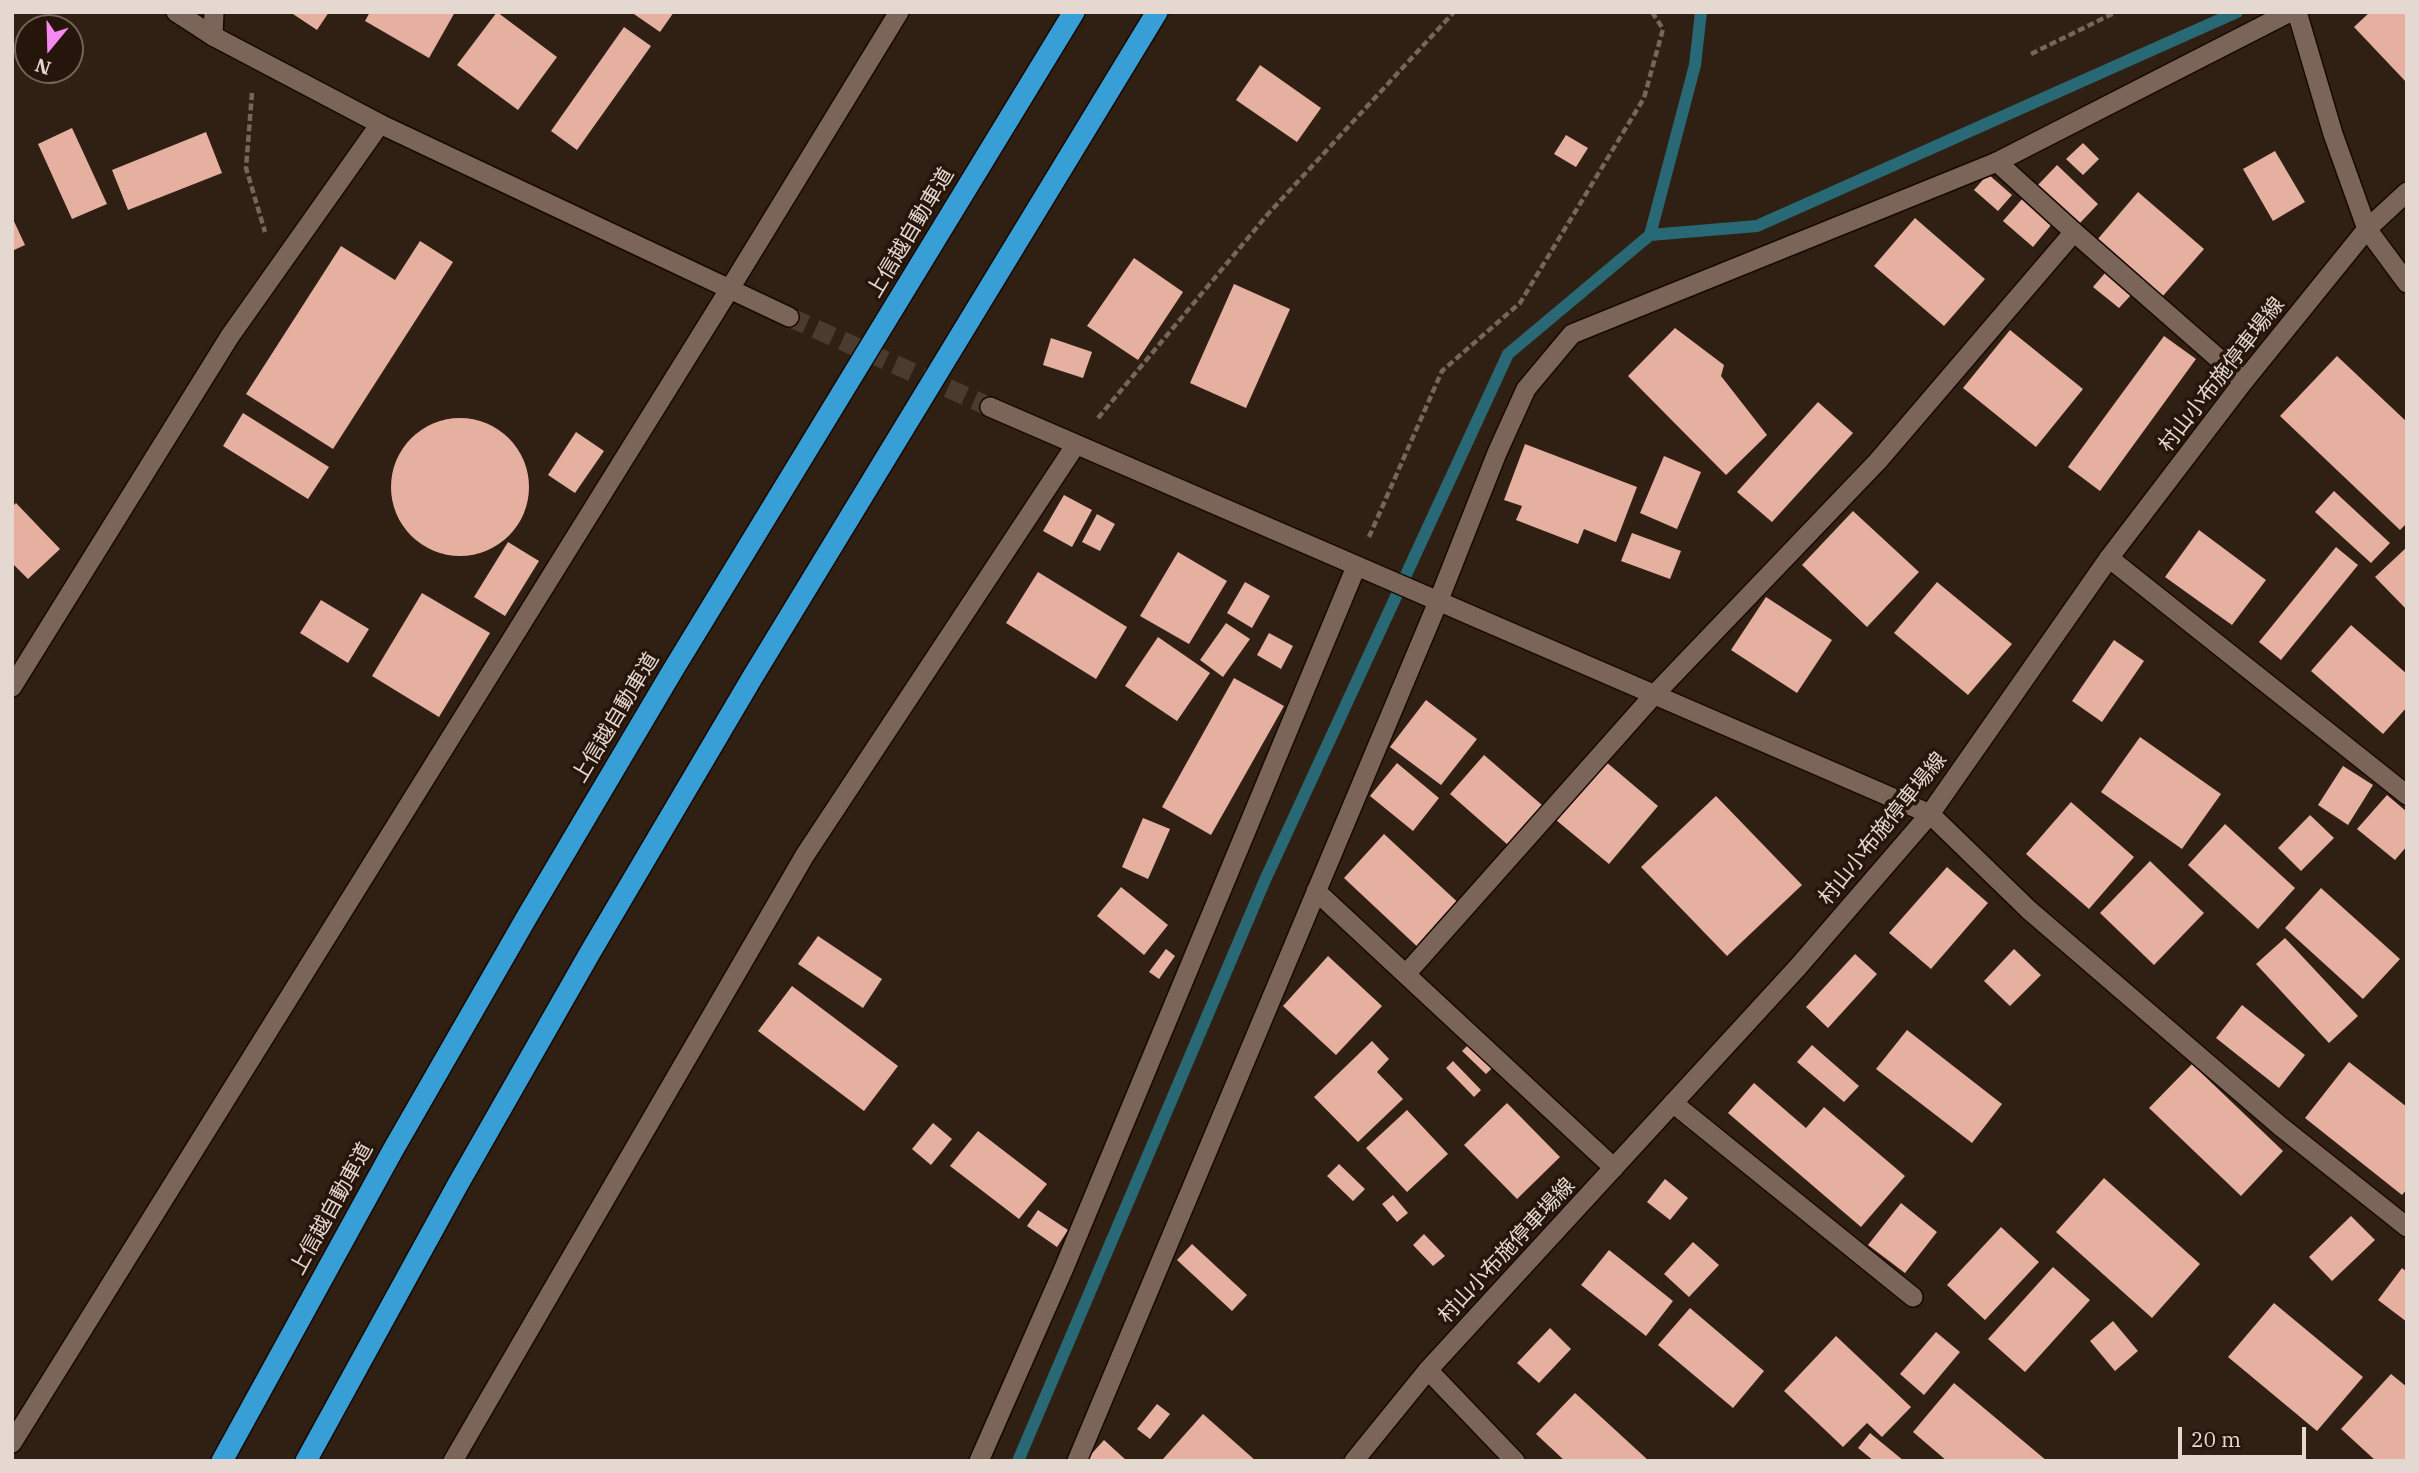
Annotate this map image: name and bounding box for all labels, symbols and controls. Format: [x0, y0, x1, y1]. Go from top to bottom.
north arrow [14, 14, 84, 84]
text: N [32, 53, 54, 81]
street label: 上信越自動車道 [862, 164, 960, 302]
street label: 村山小布施停車場線 [2154, 293, 2290, 457]
street label: 上信越自動車道 [567, 649, 665, 787]
street label: 村山小布施停車場線 [1814, 748, 1952, 910]
street label: 上信越自動車道 [285, 1139, 379, 1279]
street label: 村山小布施停車場線 [1433, 1173, 1581, 1329]
scale bar [2181, 1414, 2309, 1458]
text: 20 m [2191, 1425, 2241, 1453]

